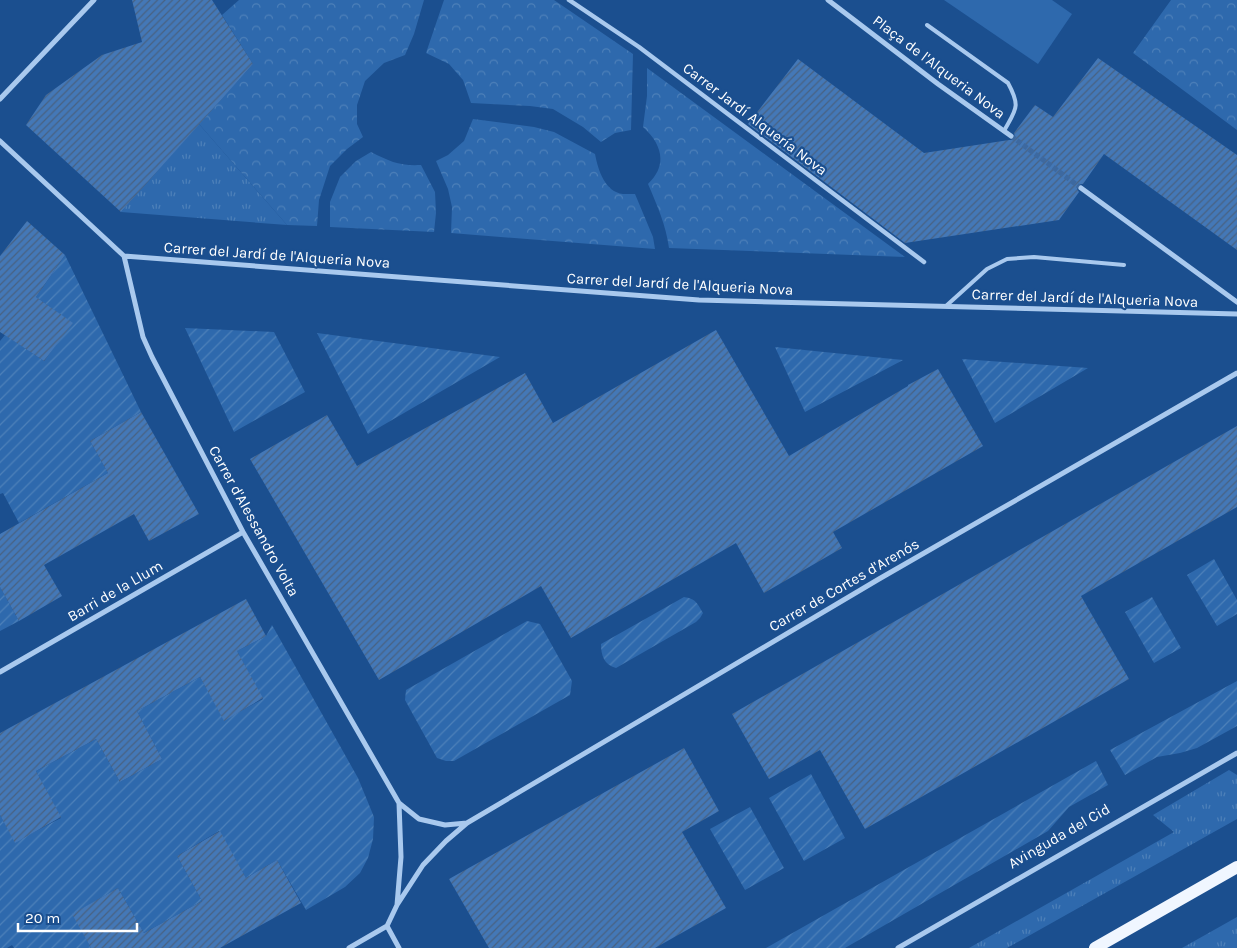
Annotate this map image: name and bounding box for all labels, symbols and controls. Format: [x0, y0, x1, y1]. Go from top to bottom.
street label: Plaça de l'Alqueria Nova [869, 11, 1009, 123]
street label: Carrer Jardí Alquería Nova [679, 59, 831, 179]
street label: Carrer del Jardí de l'Alqueria Nova [163, 238, 391, 272]
street label: Carrer del Jardí de l'Alqueria Nova [566, 269, 794, 299]
street label: Carrer del Jardí de l'Alqueria Nova [971, 285, 1199, 311]
street label: Carrer d'Alessandro Volta [205, 442, 303, 600]
street label: Carrer de Cortes d'Arenós [766, 535, 922, 635]
street label: Barri de la Llum [64, 556, 166, 626]
street label: Avinguda del Cid [1005, 800, 1113, 872]
scale bar [18, 900, 136, 932]
text: 20 m [25, 909, 60, 927]

